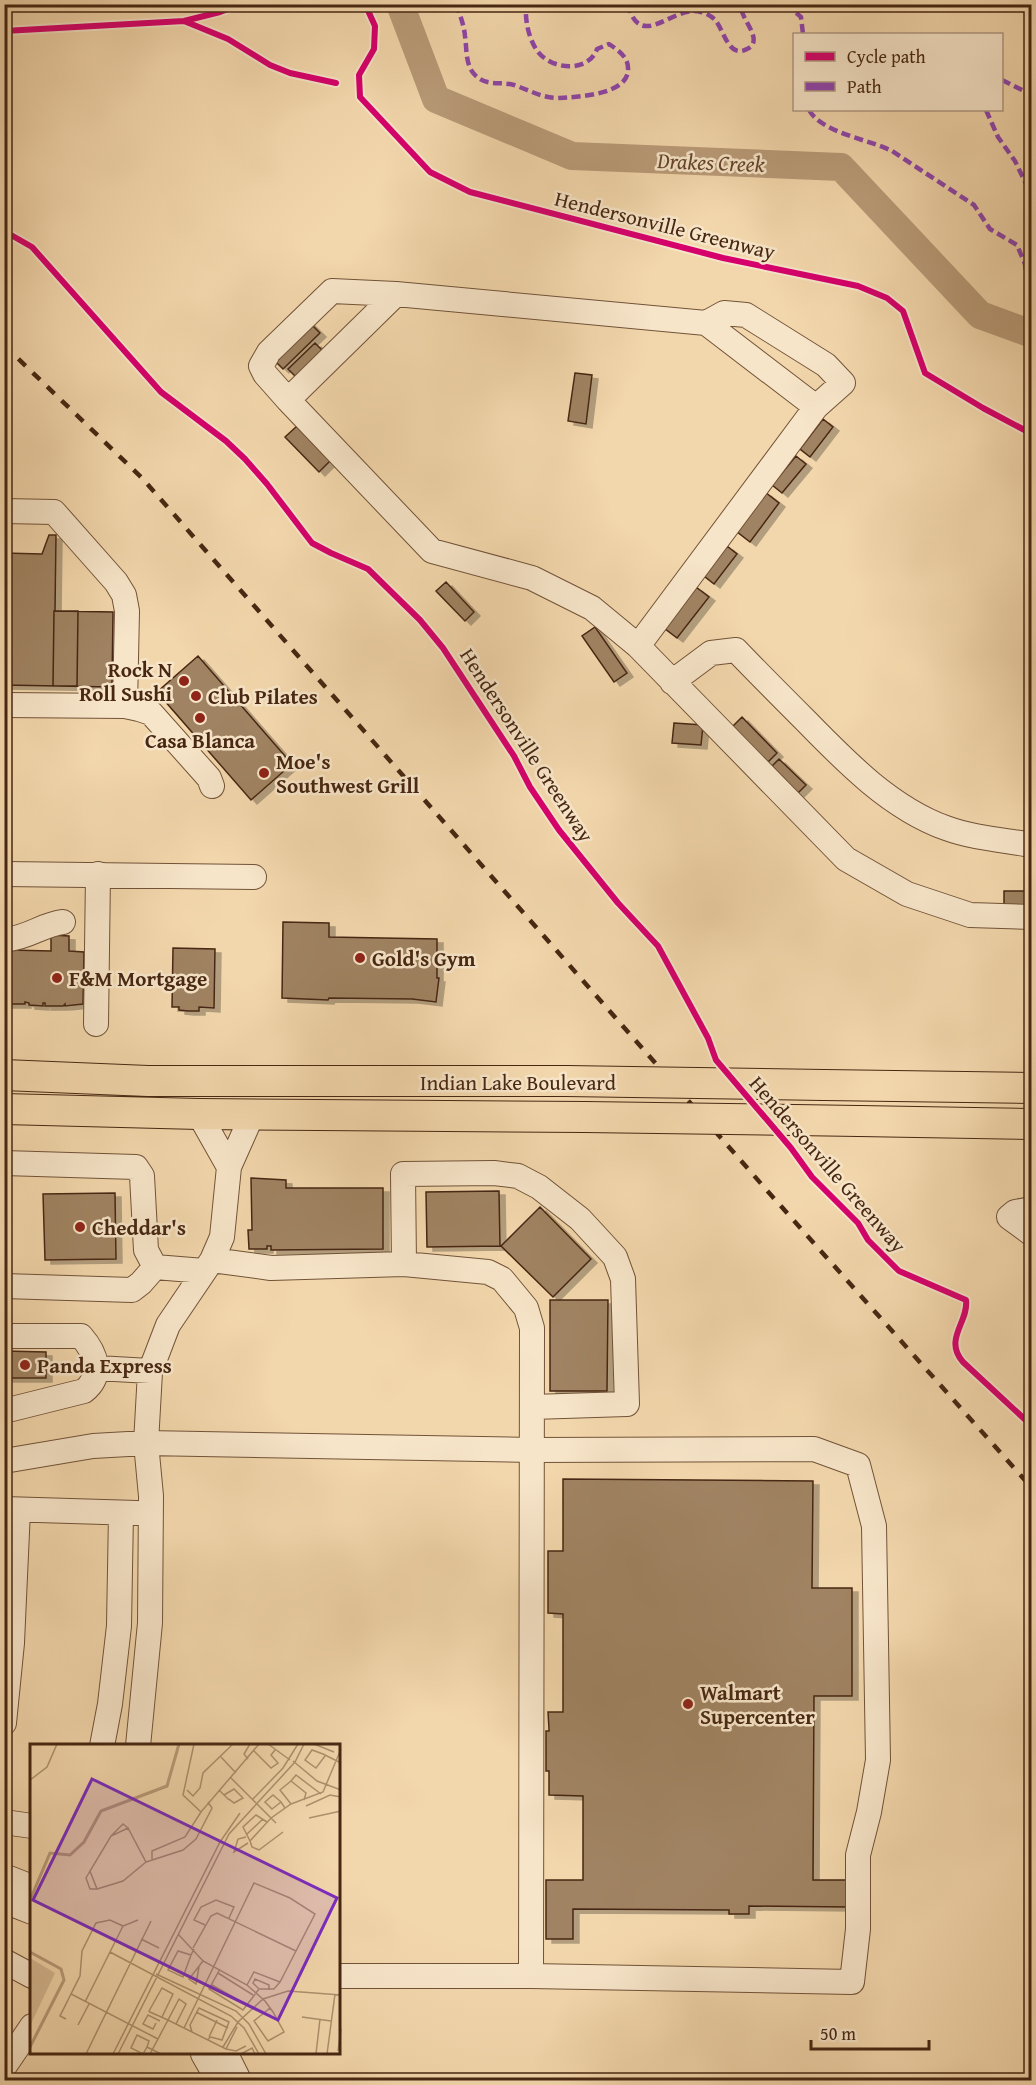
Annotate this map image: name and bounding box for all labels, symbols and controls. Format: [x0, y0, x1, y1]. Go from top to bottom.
legend [793, 33, 1003, 111]
text: Cycle path [847, 43, 926, 70]
text: Path [847, 73, 882, 100]
water label: Drakes Creek [656, 144, 766, 180]
street label: Hendersonville Greenway [552, 183, 779, 268]
street label: Hendersonville Greenway [452, 642, 602, 849]
place label: Rock N Roll Sushi [79, 654, 172, 709]
marker: Rock N Roll Sushi [177, 674, 191, 688]
place label: Club Pilates [208, 681, 318, 712]
marker: Club Pilates [189, 689, 203, 703]
marker: Casa Blanca [193, 711, 207, 725]
place label: Casa Blanca [145, 725, 255, 756]
place label: Moe's Southwest Grill [276, 746, 420, 801]
marker: Moe's Southwest Grill [257, 766, 271, 780]
place label: Gold's Gym [372, 943, 476, 974]
marker: Gold's Gym [353, 951, 367, 965]
place label: F&M Mortgage [69, 963, 207, 994]
marker: F&M Mortgage [50, 971, 64, 985]
street label: Indian Lake Boulevard [420, 1067, 617, 1098]
street label: Hendersonville Greenway [742, 1069, 914, 1260]
place label: Cheddar's [92, 1212, 186, 1243]
marker: Cheddar's [73, 1220, 87, 1234]
place label: Panda Express [37, 1350, 172, 1381]
marker: Panda Express [18, 1358, 32, 1372]
place label: Walmart Supercenter [700, 1677, 815, 1732]
marker: Walmart Supercenter [681, 1697, 695, 1711]
inset map [30, 1744, 340, 2055]
scale bar [811, 2013, 930, 2051]
text: 50 m [820, 2020, 856, 2047]

